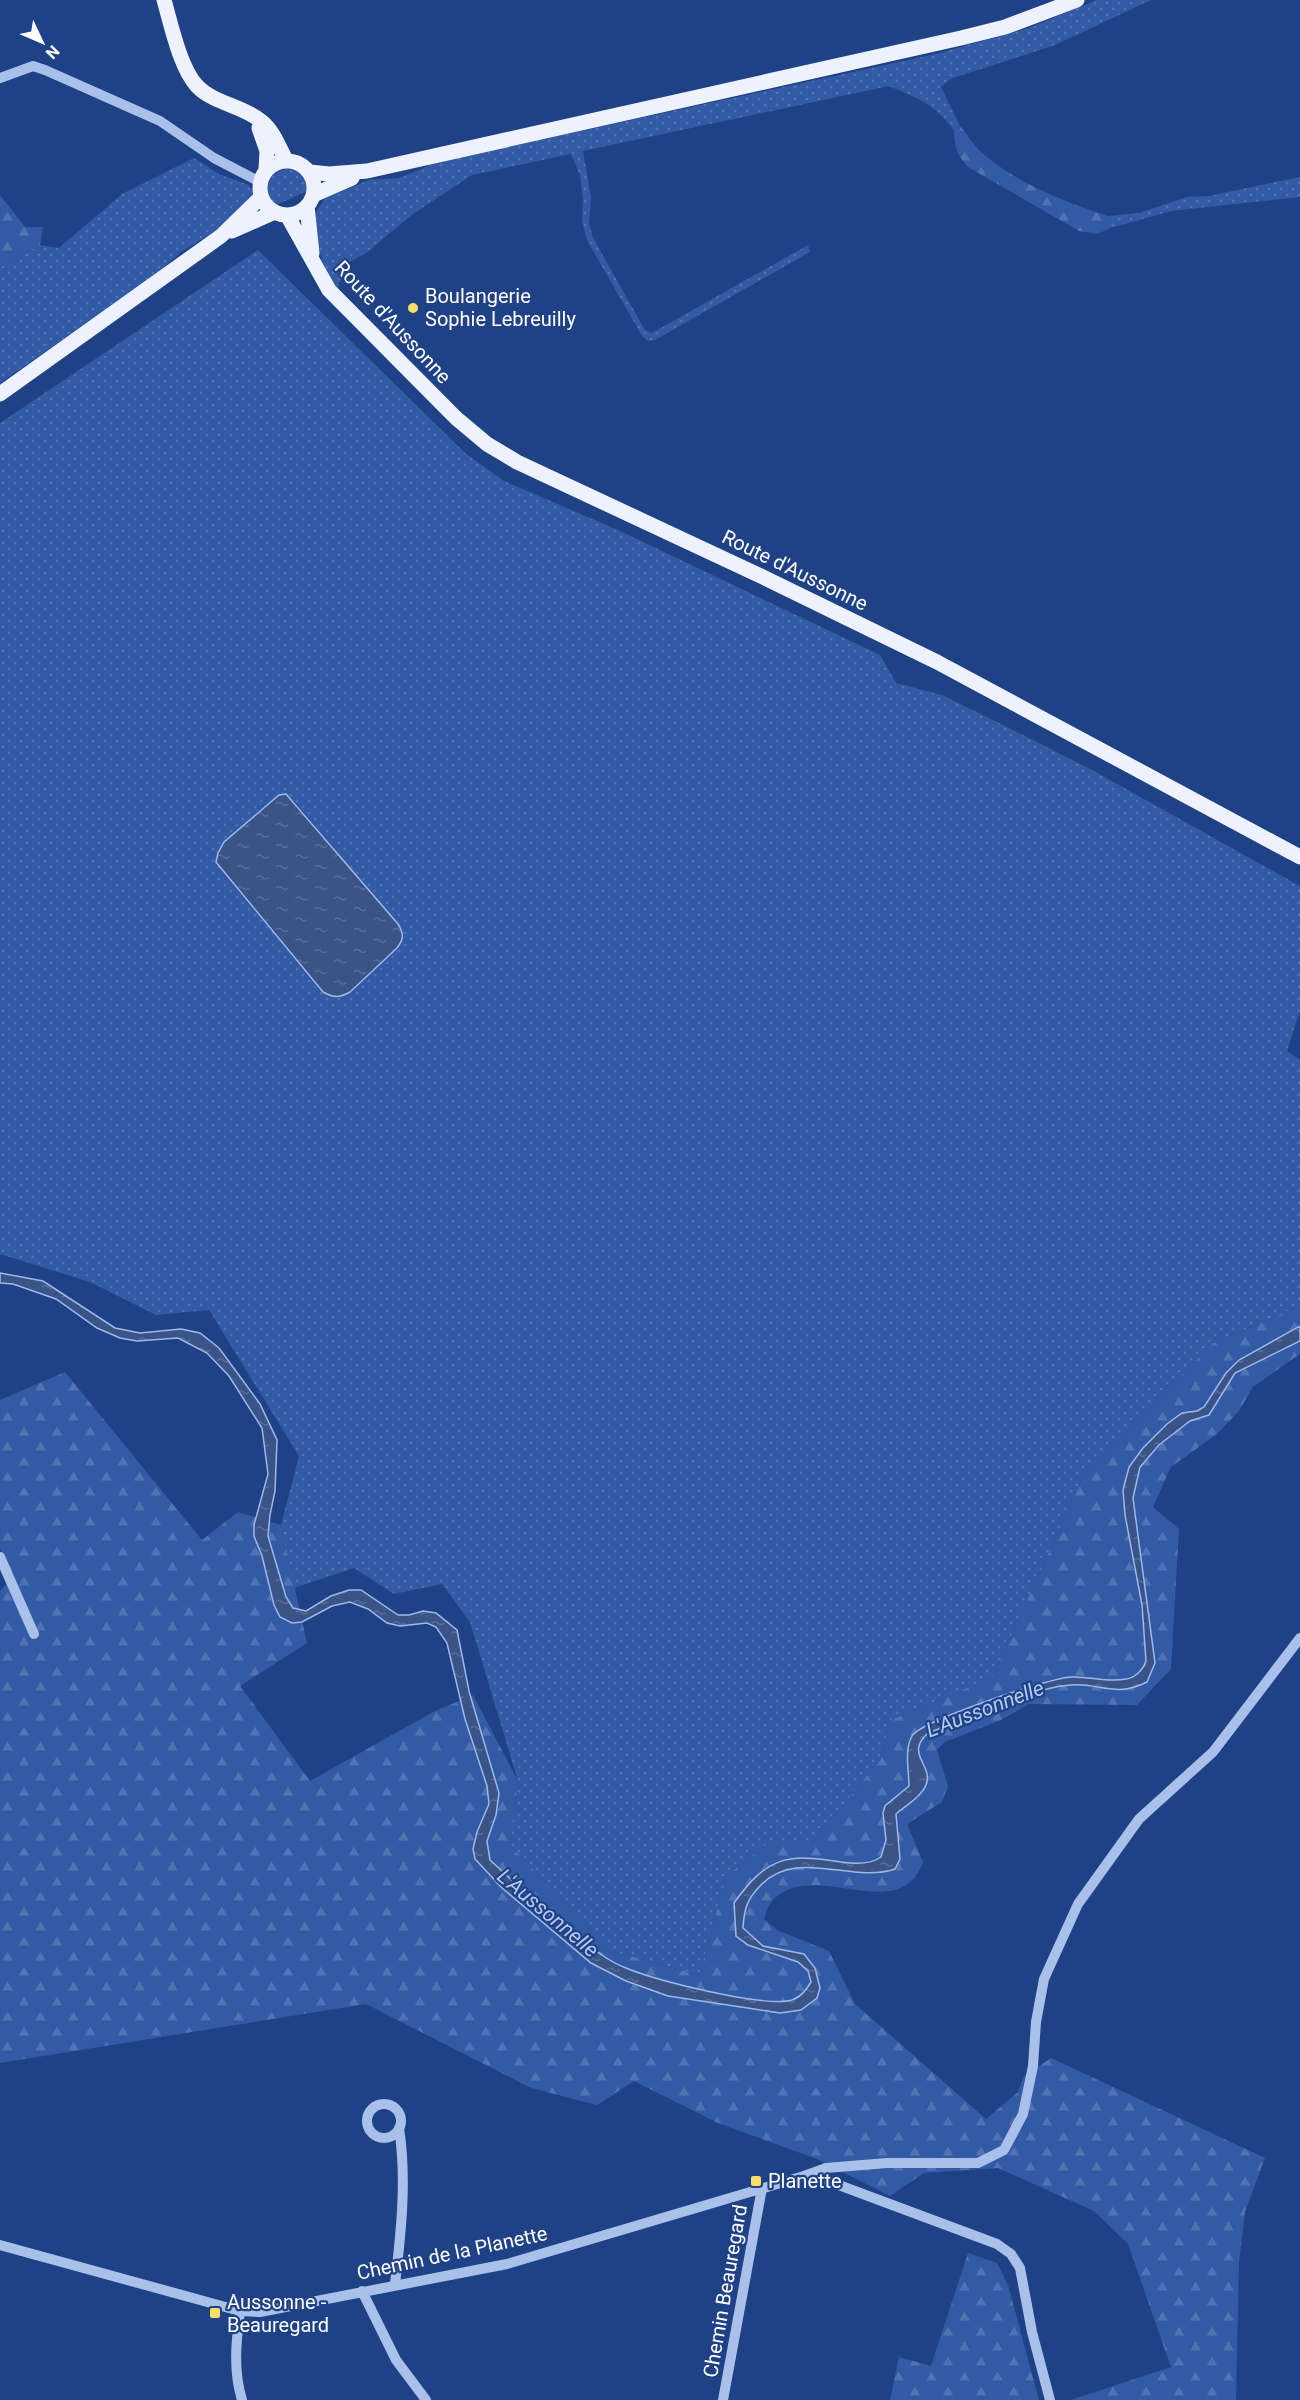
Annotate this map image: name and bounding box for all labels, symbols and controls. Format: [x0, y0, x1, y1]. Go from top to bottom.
north arrow [12, 12, 72, 72]
text: N [42, 41, 63, 63]
street label: Route d'Aussonne [330, 256, 456, 388]
place label: Boulangerie Sophie Lebreuilly [425, 284, 576, 331]
marker: Boulangerie Sophie Lebreuilly [406, 301, 420, 315]
street label: Route d'Aussonne [718, 524, 872, 616]
water label: L'Aussonnelle [923, 1675, 1048, 1742]
water label: L'Aussonnelle [493, 1864, 603, 1962]
place label: Planette [768, 2169, 842, 2193]
marker: Planette [749, 2174, 763, 2188]
street label: Chemin Beauregard [698, 2203, 752, 2379]
street label: Chemin de la Planette [354, 2221, 550, 2285]
place label: Aussonne - Beauregard [227, 2290, 329, 2337]
marker: Aussonne - Beauregard [208, 2306, 222, 2320]

